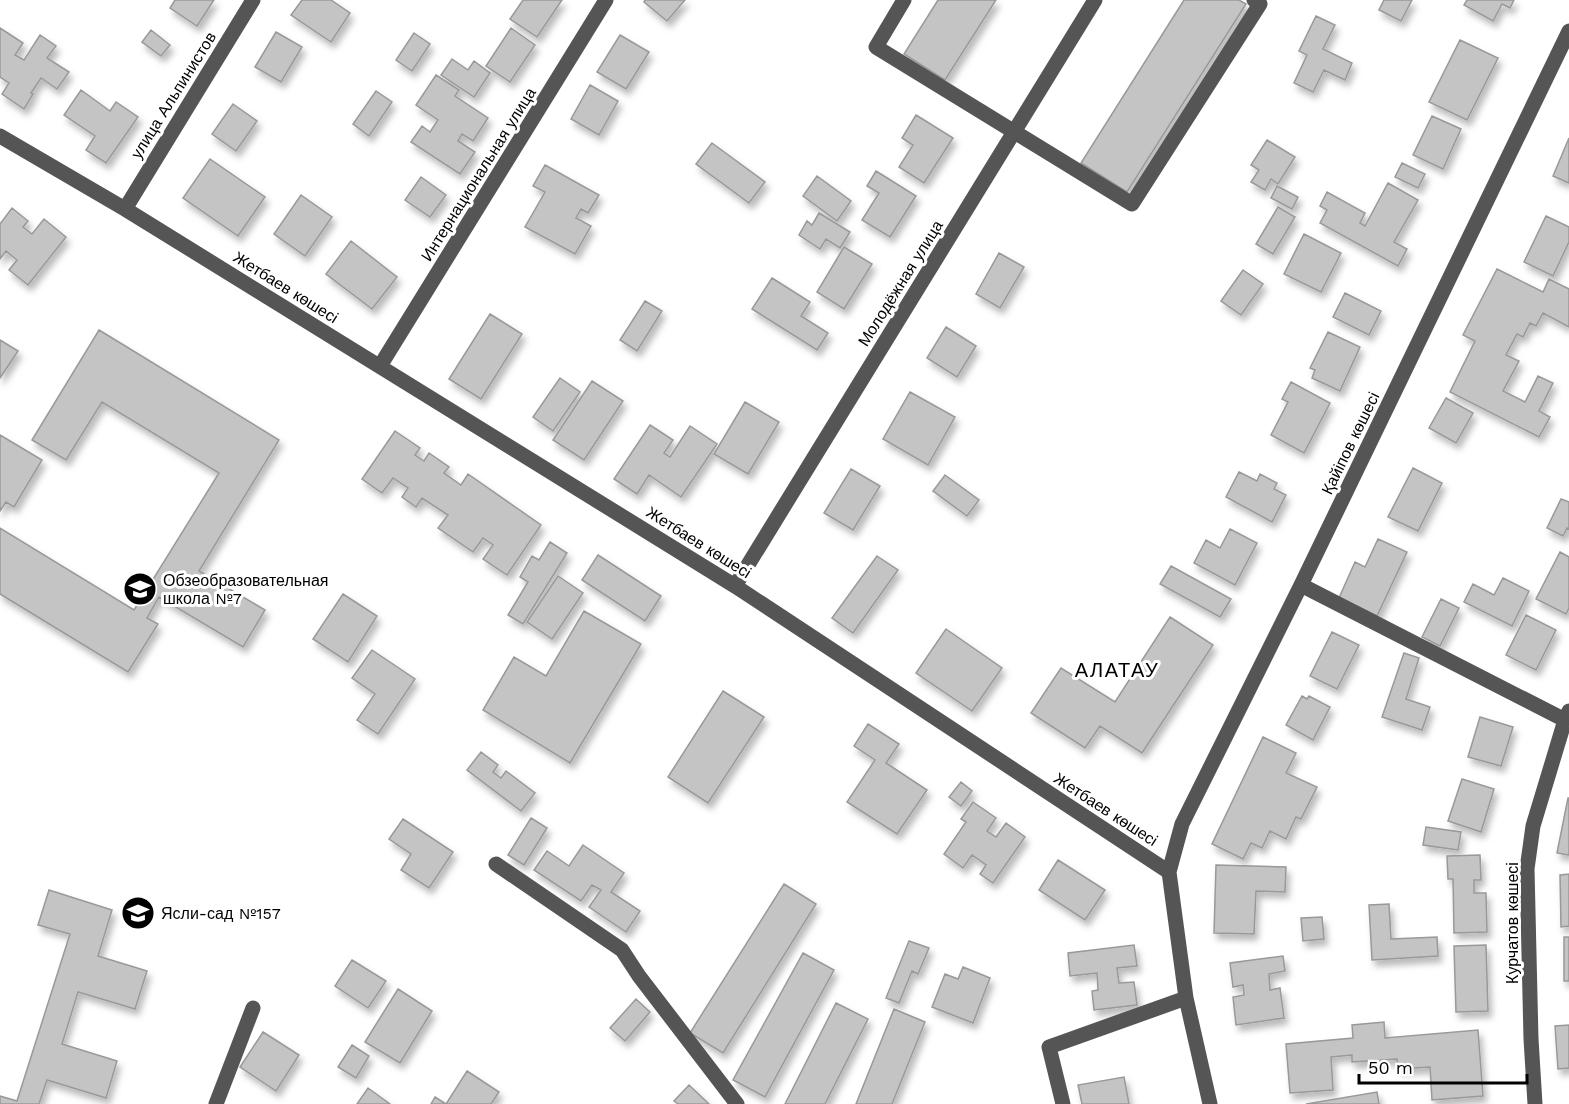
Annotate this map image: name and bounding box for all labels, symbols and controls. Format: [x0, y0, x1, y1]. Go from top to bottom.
street label: улица Альпинистов [127, 28, 220, 162]
street label: Интернациональная улица [417, 84, 540, 265]
street label: Молодёжная улица [854, 217, 947, 350]
street label: Жетбаев көшесі [230, 248, 342, 327]
street label: Қайіпов көшесі [1317, 389, 1383, 497]
street label: Жетбаев көшесі [643, 503, 755, 582]
school or university icon: Обзеобразовательная школа №7 [122, 571, 158, 607]
place label: Обзеобразовательная школа №7 [163, 571, 329, 608]
district label: АЛАТАУ [1075, 658, 1159, 682]
street label: Жетбаев көшесі [1050, 769, 1161, 850]
street label: Курчатов көшесі [1503, 862, 1522, 984]
school or university icon: Ясли-сад №157 [120, 895, 156, 931]
place label: Ясли-сад №157 [161, 904, 281, 923]
scale bar [1359, 1047, 1527, 1085]
text: 50 m [1368, 1057, 1413, 1078]

